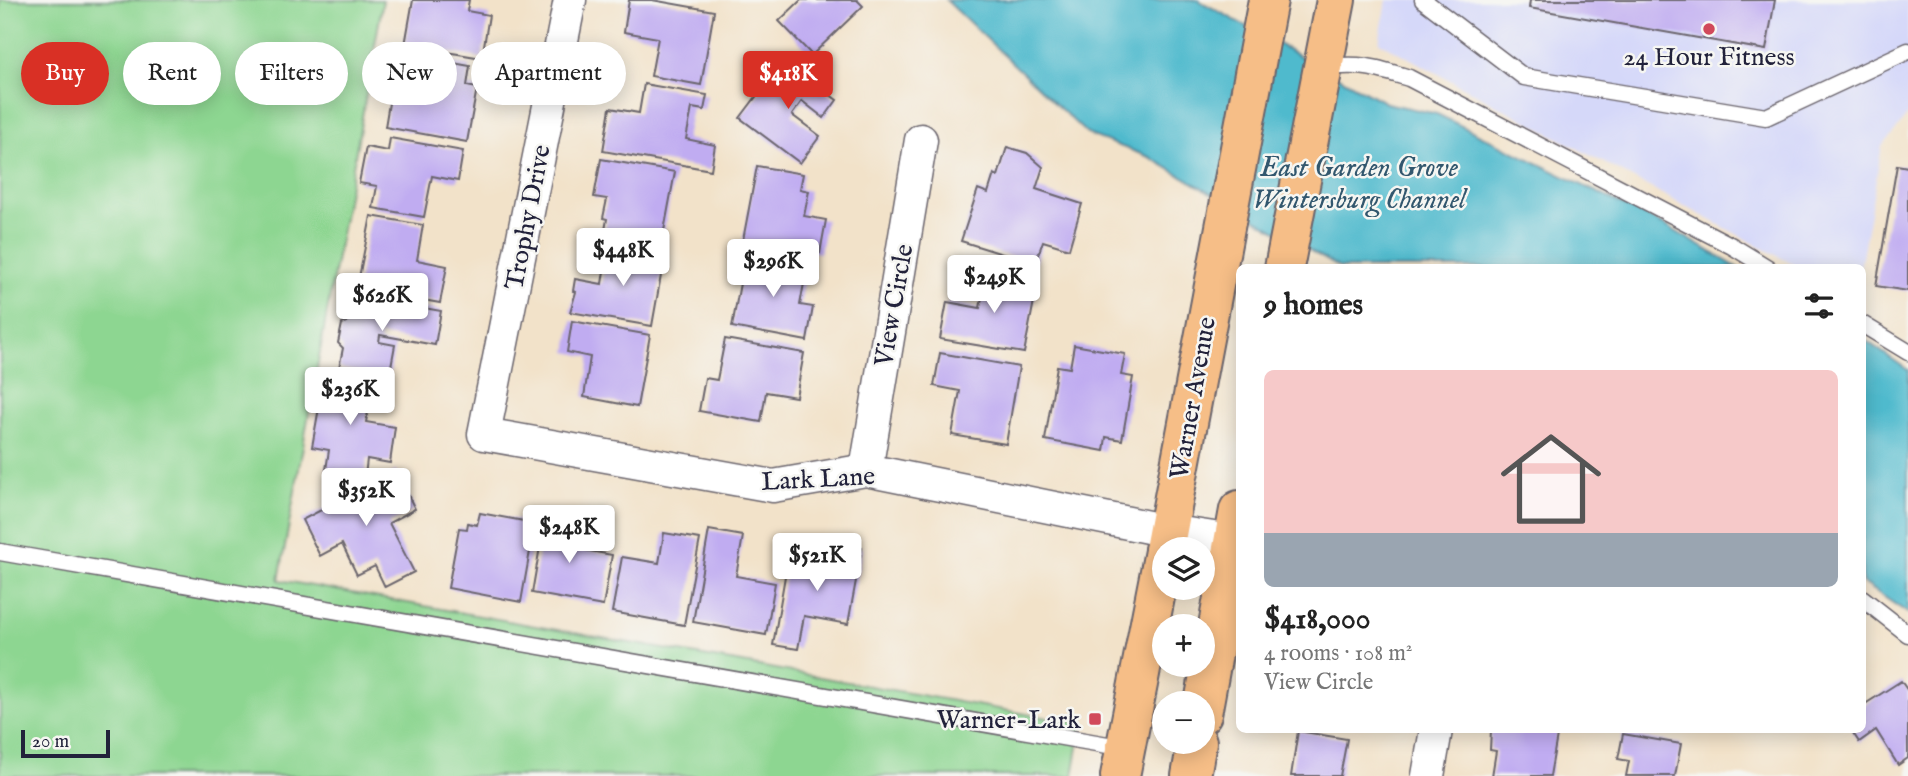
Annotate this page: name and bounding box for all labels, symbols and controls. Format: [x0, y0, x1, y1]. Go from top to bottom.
marker: 24 Hour Fitness [1701, 21, 1717, 37]
place label: 24 Hour Fitness [1623, 41, 1795, 74]
chip: Buy [21, 42, 109, 105]
chip: Rent [123, 42, 221, 105]
chip: Filters [235, 42, 348, 105]
chip: New [362, 42, 457, 105]
chip: Apartment [471, 42, 626, 105]
pin: $418K [739, 52, 837, 111]
text: $418K [759, 59, 817, 88]
street label: Trophy Drive [498, 142, 559, 293]
water label: East Garden Grove Wintersburg Channel [1252, 151, 1468, 218]
pin: $448K [574, 229, 672, 288]
text: $448K [593, 236, 653, 265]
pin: $296K [724, 240, 822, 299]
street label: View Circle [867, 241, 921, 370]
text: $296K [743, 247, 803, 276]
pin: $249K [945, 256, 1043, 315]
text: $249K [963, 263, 1025, 292]
pin: $626K [333, 274, 431, 333]
text: $626K [352, 281, 412, 310]
text: 9 homes [1264, 287, 1363, 325]
icon: filters [1800, 287, 1838, 325]
street label: Warner Avenue [1163, 314, 1224, 482]
pin: $236K [301, 368, 399, 427]
text: $236K [321, 375, 379, 404]
icon: home [1488, 416, 1614, 542]
street label: Lark Lane [760, 460, 876, 499]
pin: $352K [317, 468, 415, 528]
text: $352K [337, 476, 395, 505]
pin: $248K [520, 505, 618, 565]
text: $248K [539, 513, 599, 542]
pin: $521K [768, 534, 866, 593]
map controls [1152, 537, 1215, 754]
button: layers [1152, 537, 1215, 600]
text: $521K [789, 541, 845, 570]
text: $418,000 [1264, 601, 1370, 639]
button: + [1152, 614, 1215, 677]
text: 4 rooms · 108 m² [1264, 639, 1412, 668]
text: View Circle [1264, 668, 1373, 697]
button: − [1152, 691, 1215, 754]
place label: Warner-Lark [937, 704, 1082, 737]
marker: Warner-Lark [1087, 711, 1103, 727]
scale bar [21, 727, 110, 759]
text: 20 m [32, 730, 69, 754]

